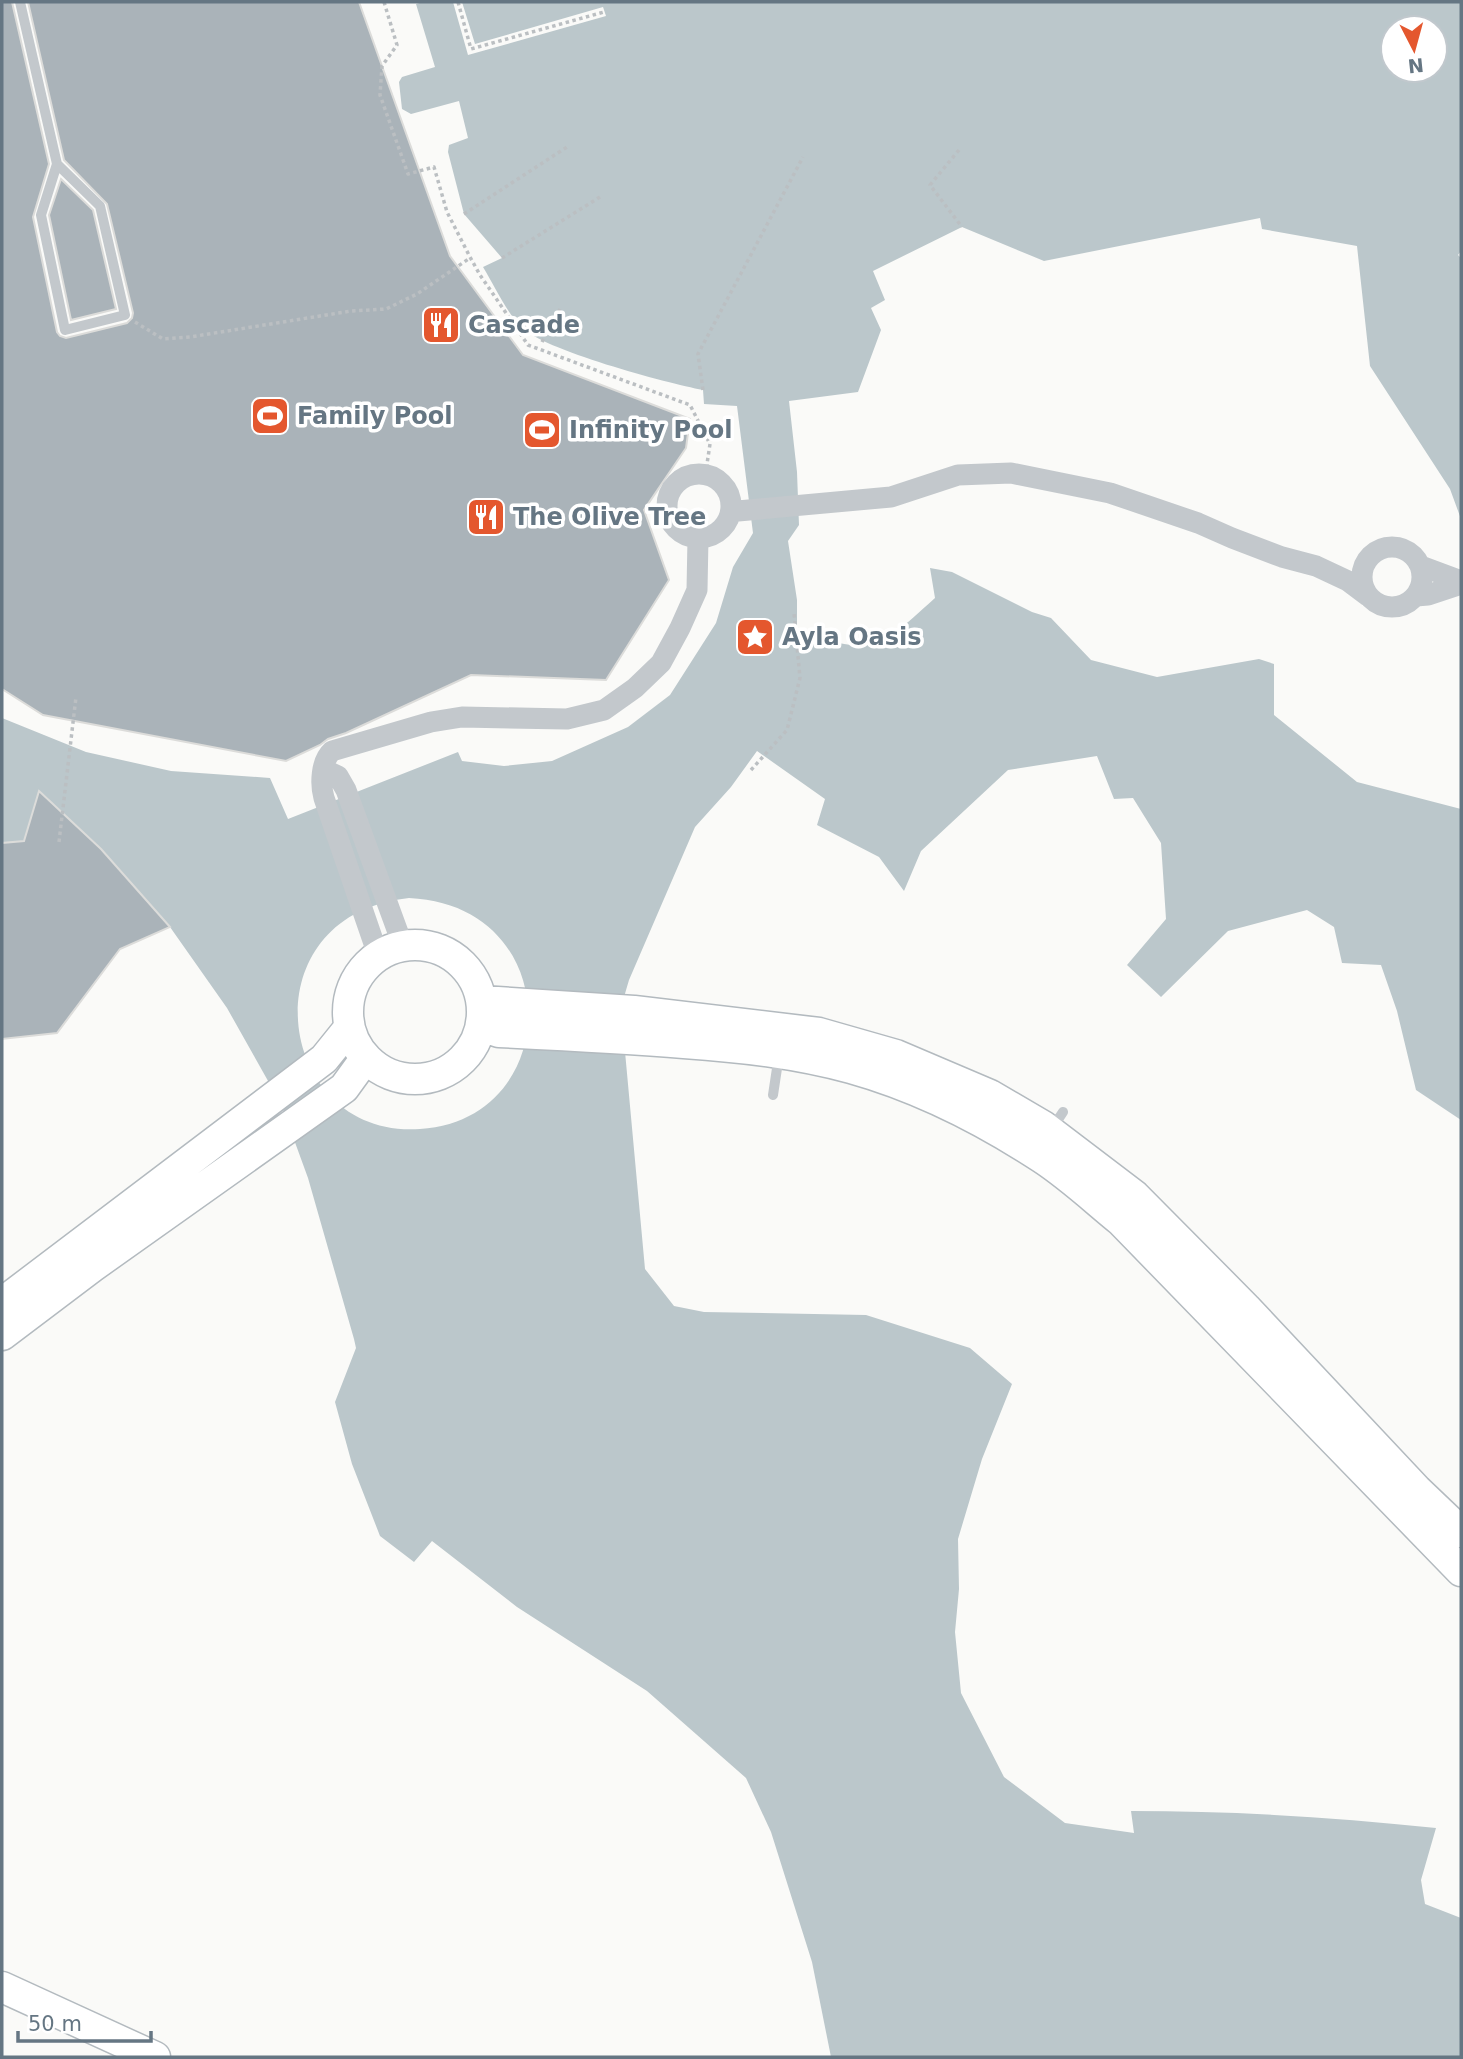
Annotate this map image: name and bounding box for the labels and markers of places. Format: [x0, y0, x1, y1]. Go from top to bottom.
restaurant icon: Cascade [420, 304, 462, 346]
place label: Cascade [468, 311, 580, 339]
sports icon: Family Pool [249, 395, 291, 437]
place label: Family Pool [297, 402, 452, 430]
sports icon: Infinity Pool [521, 409, 563, 451]
place label: Infinity Pool [569, 416, 732, 444]
restaurant icon: The Olive Tree [465, 496, 507, 538]
place label: The Olive Tree [513, 503, 706, 531]
place icon: Ayla Oasis [734, 616, 776, 658]
place label: Ayla Oasis [782, 623, 922, 651]

